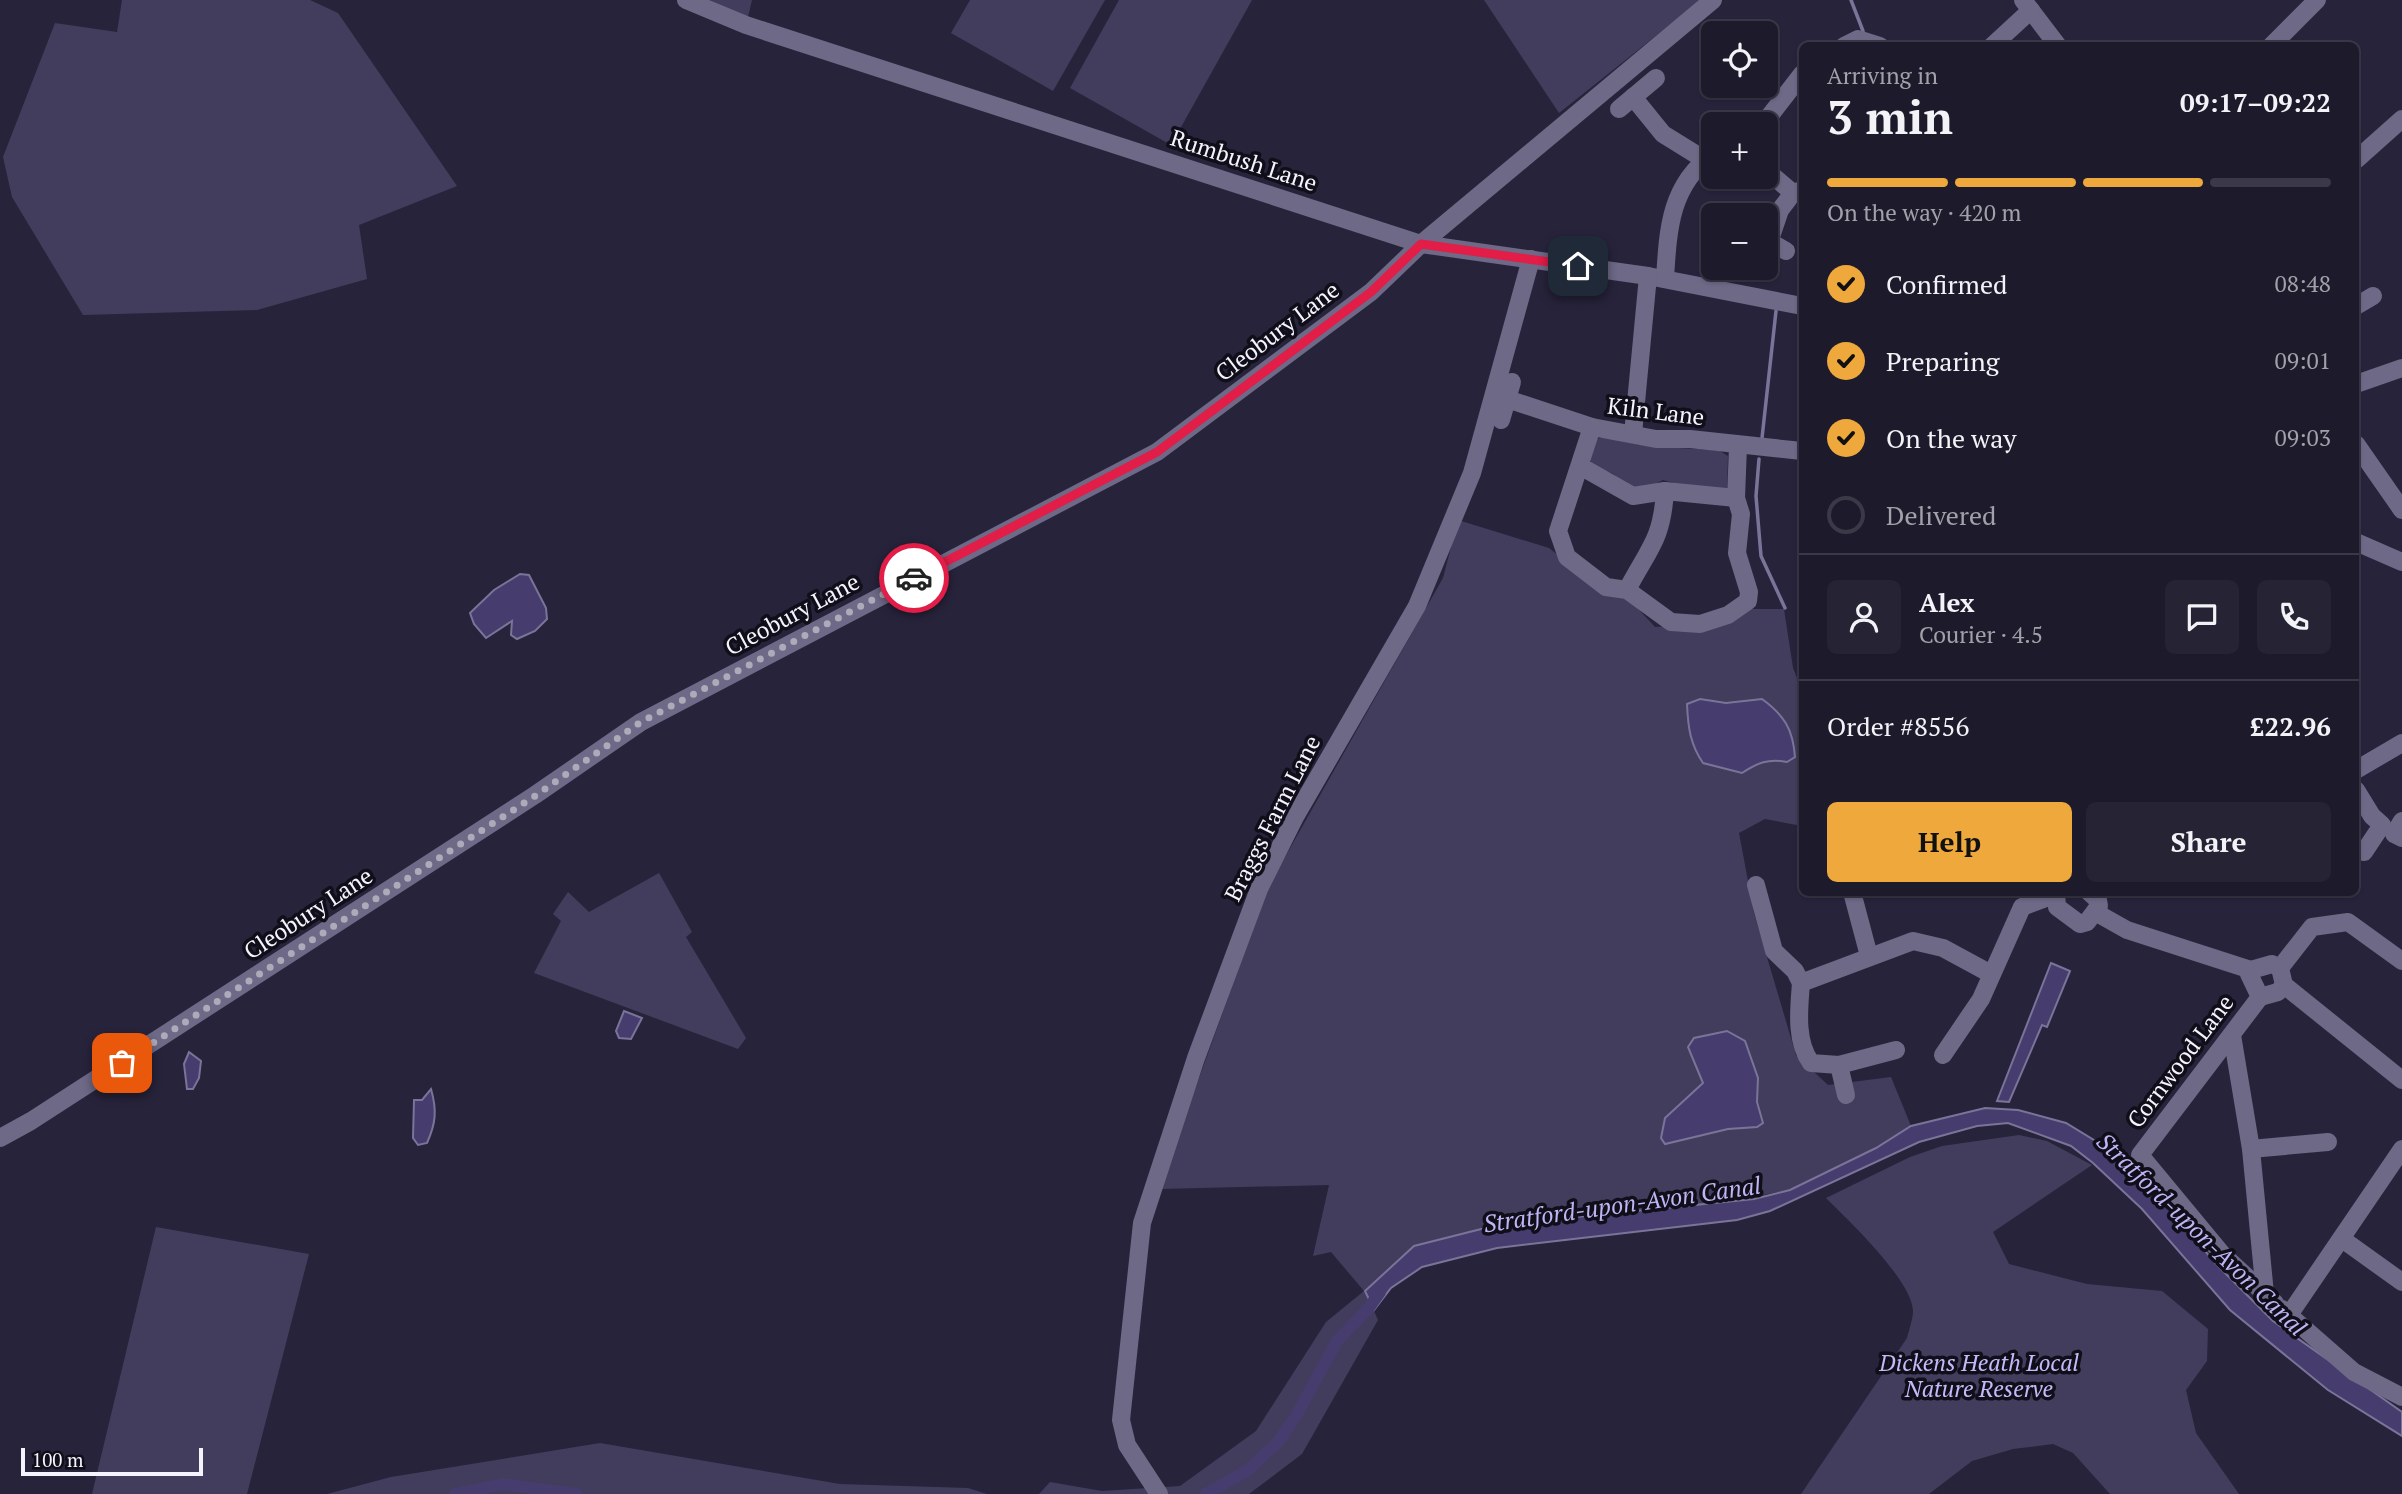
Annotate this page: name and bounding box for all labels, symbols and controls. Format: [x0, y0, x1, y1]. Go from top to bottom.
map controls [1701, 21, 1778, 280]
button: locate [1701, 21, 1778, 98]
text: Arriving in [1827, 60, 1938, 91]
text: 09:17–09:22 [2180, 85, 2331, 119]
text: 3 min [1827, 86, 1953, 147]
button: + [1701, 112, 1778, 189]
street label: Rumbush Lane [1167, 122, 1321, 198]
text: On the way · 420 m [1827, 197, 2021, 228]
button: − [1701, 203, 1778, 280]
pin [1548, 236, 1608, 296]
icon: home [1559, 247, 1597, 285]
icon: check [1827, 265, 1865, 303]
text: Confirmed [1886, 267, 2007, 301]
text: 08:48 [2274, 268, 2331, 299]
street label: Cleobury Lane [1209, 274, 1345, 388]
icon: check [1827, 342, 1865, 380]
text: Preparing [1886, 344, 1999, 378]
text: 09:01 [2274, 345, 2331, 376]
street label: Kiln Lane [1606, 390, 1706, 432]
icon: check [1827, 419, 1865, 457]
text: On the way [1886, 421, 2017, 455]
text: 09:03 [2274, 422, 2331, 453]
text: Delivered [1886, 498, 1996, 532]
courier [879, 543, 949, 613]
icon: car [895, 559, 933, 597]
street label: Cleobury Lane [720, 566, 864, 662]
button: person [1827, 580, 1901, 654]
button: chat [2165, 580, 2239, 654]
button: phone [2257, 580, 2331, 654]
text: Alex [1919, 585, 1975, 619]
text: Courier · 4.5 [1919, 619, 2043, 650]
text: Order #8556 [1827, 709, 1969, 743]
text: £22.96 [2250, 709, 2331, 743]
street label: Braggs Farm Lane [1217, 730, 1327, 906]
button: Help [1827, 802, 2072, 882]
button: Share [2086, 802, 2331, 882]
street label: Cleobury Lane [238, 860, 378, 966]
street label: Cornwood Lane [2120, 988, 2240, 1134]
pin [92, 1033, 152, 1093]
icon: bag [103, 1044, 141, 1082]
water label: Stratford-upon-Avon Canal [2090, 1125, 2314, 1343]
water label: Stratford-upon-Avon Canal [1481, 1169, 1763, 1239]
park label: Dickens Heath Local Nature Reserve [1878, 1347, 2079, 1404]
scale bar [21, 1445, 203, 1477]
text: 100 m [32, 1447, 83, 1472]

